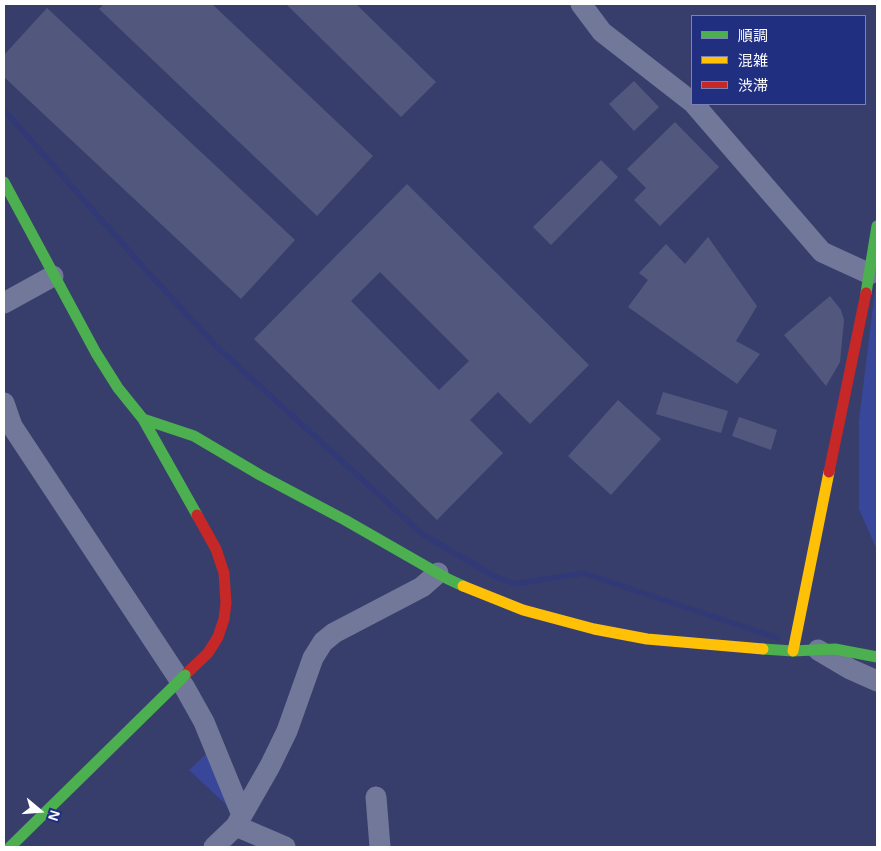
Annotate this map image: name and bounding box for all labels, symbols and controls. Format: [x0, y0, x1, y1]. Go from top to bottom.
legend [691, 15, 866, 105]
text: 順調 [738, 27, 768, 44]
text: 混雑 [738, 52, 768, 69]
text: 渋滞 [738, 77, 768, 94]
north arrow [15, 786, 65, 836]
text: N [45, 808, 63, 823]

